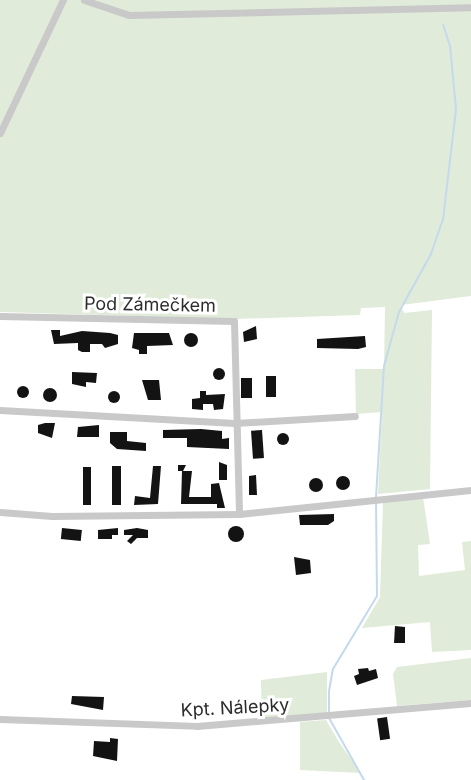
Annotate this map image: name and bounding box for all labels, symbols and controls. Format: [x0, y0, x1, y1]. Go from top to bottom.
street label: Pod Zámečkem [84, 293, 216, 317]
street label: Kpt. Nálepky [180, 694, 290, 722]

